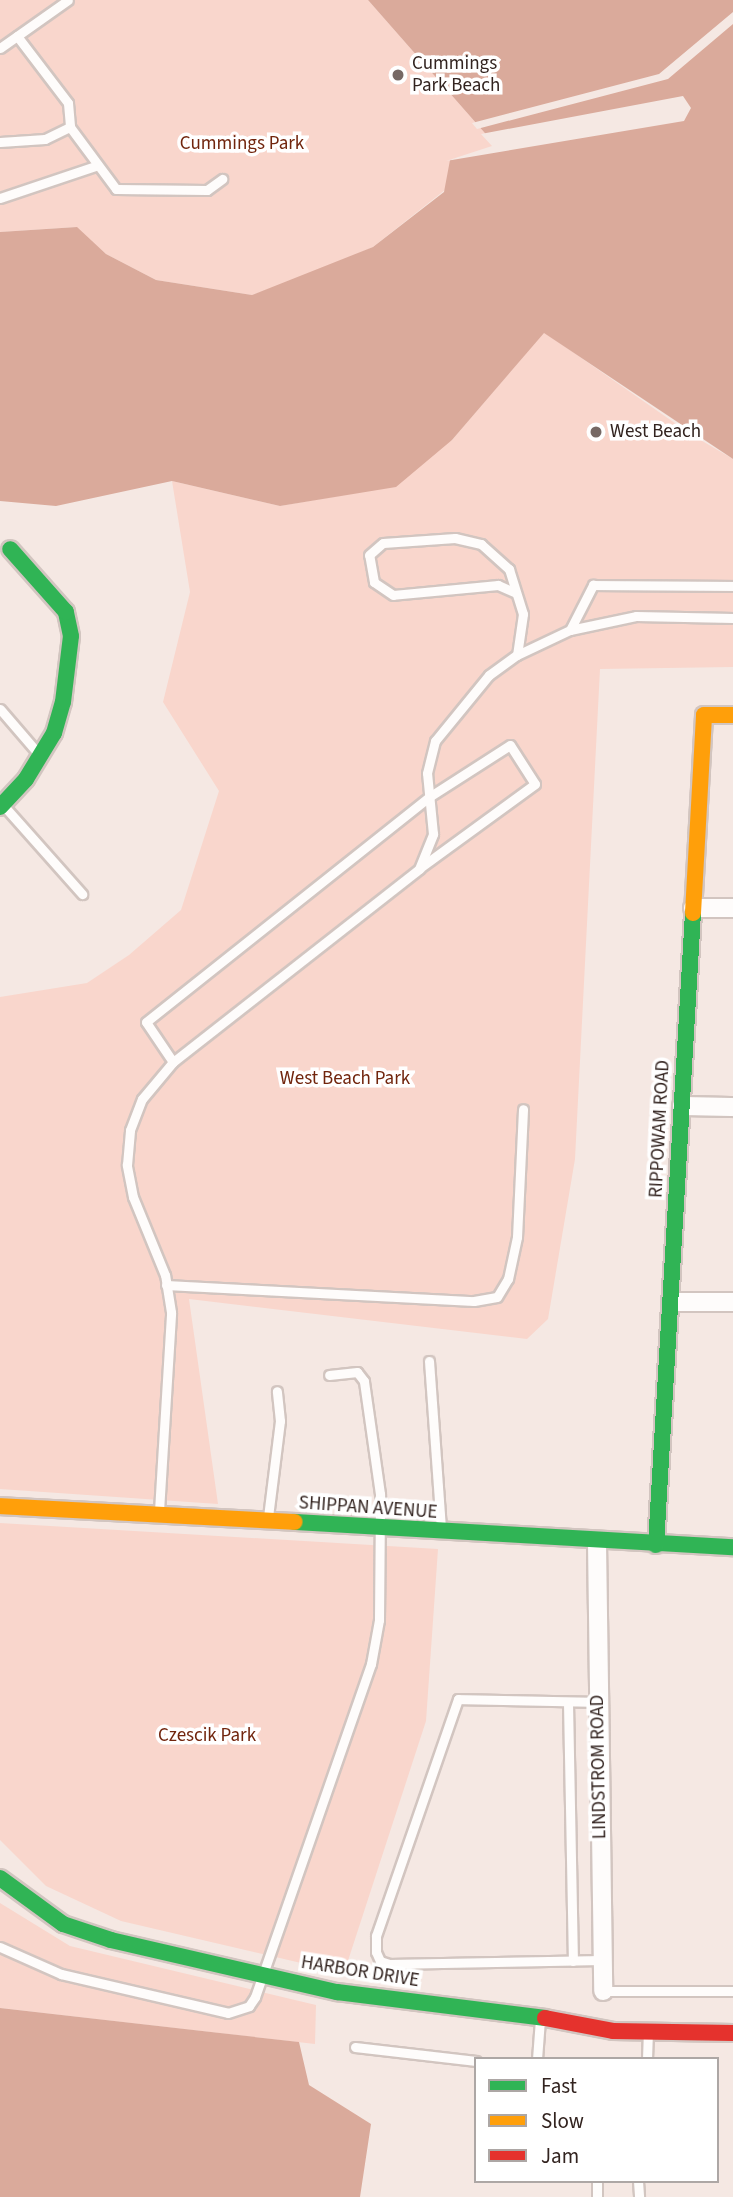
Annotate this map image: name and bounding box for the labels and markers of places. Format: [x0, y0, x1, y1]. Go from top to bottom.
place label: Cummings Park Beach [412, 53, 500, 97]
marker: Cummings Park Beach [390, 67, 406, 83]
place label: West Beach [610, 421, 701, 443]
marker: West Beach [588, 424, 604, 440]

